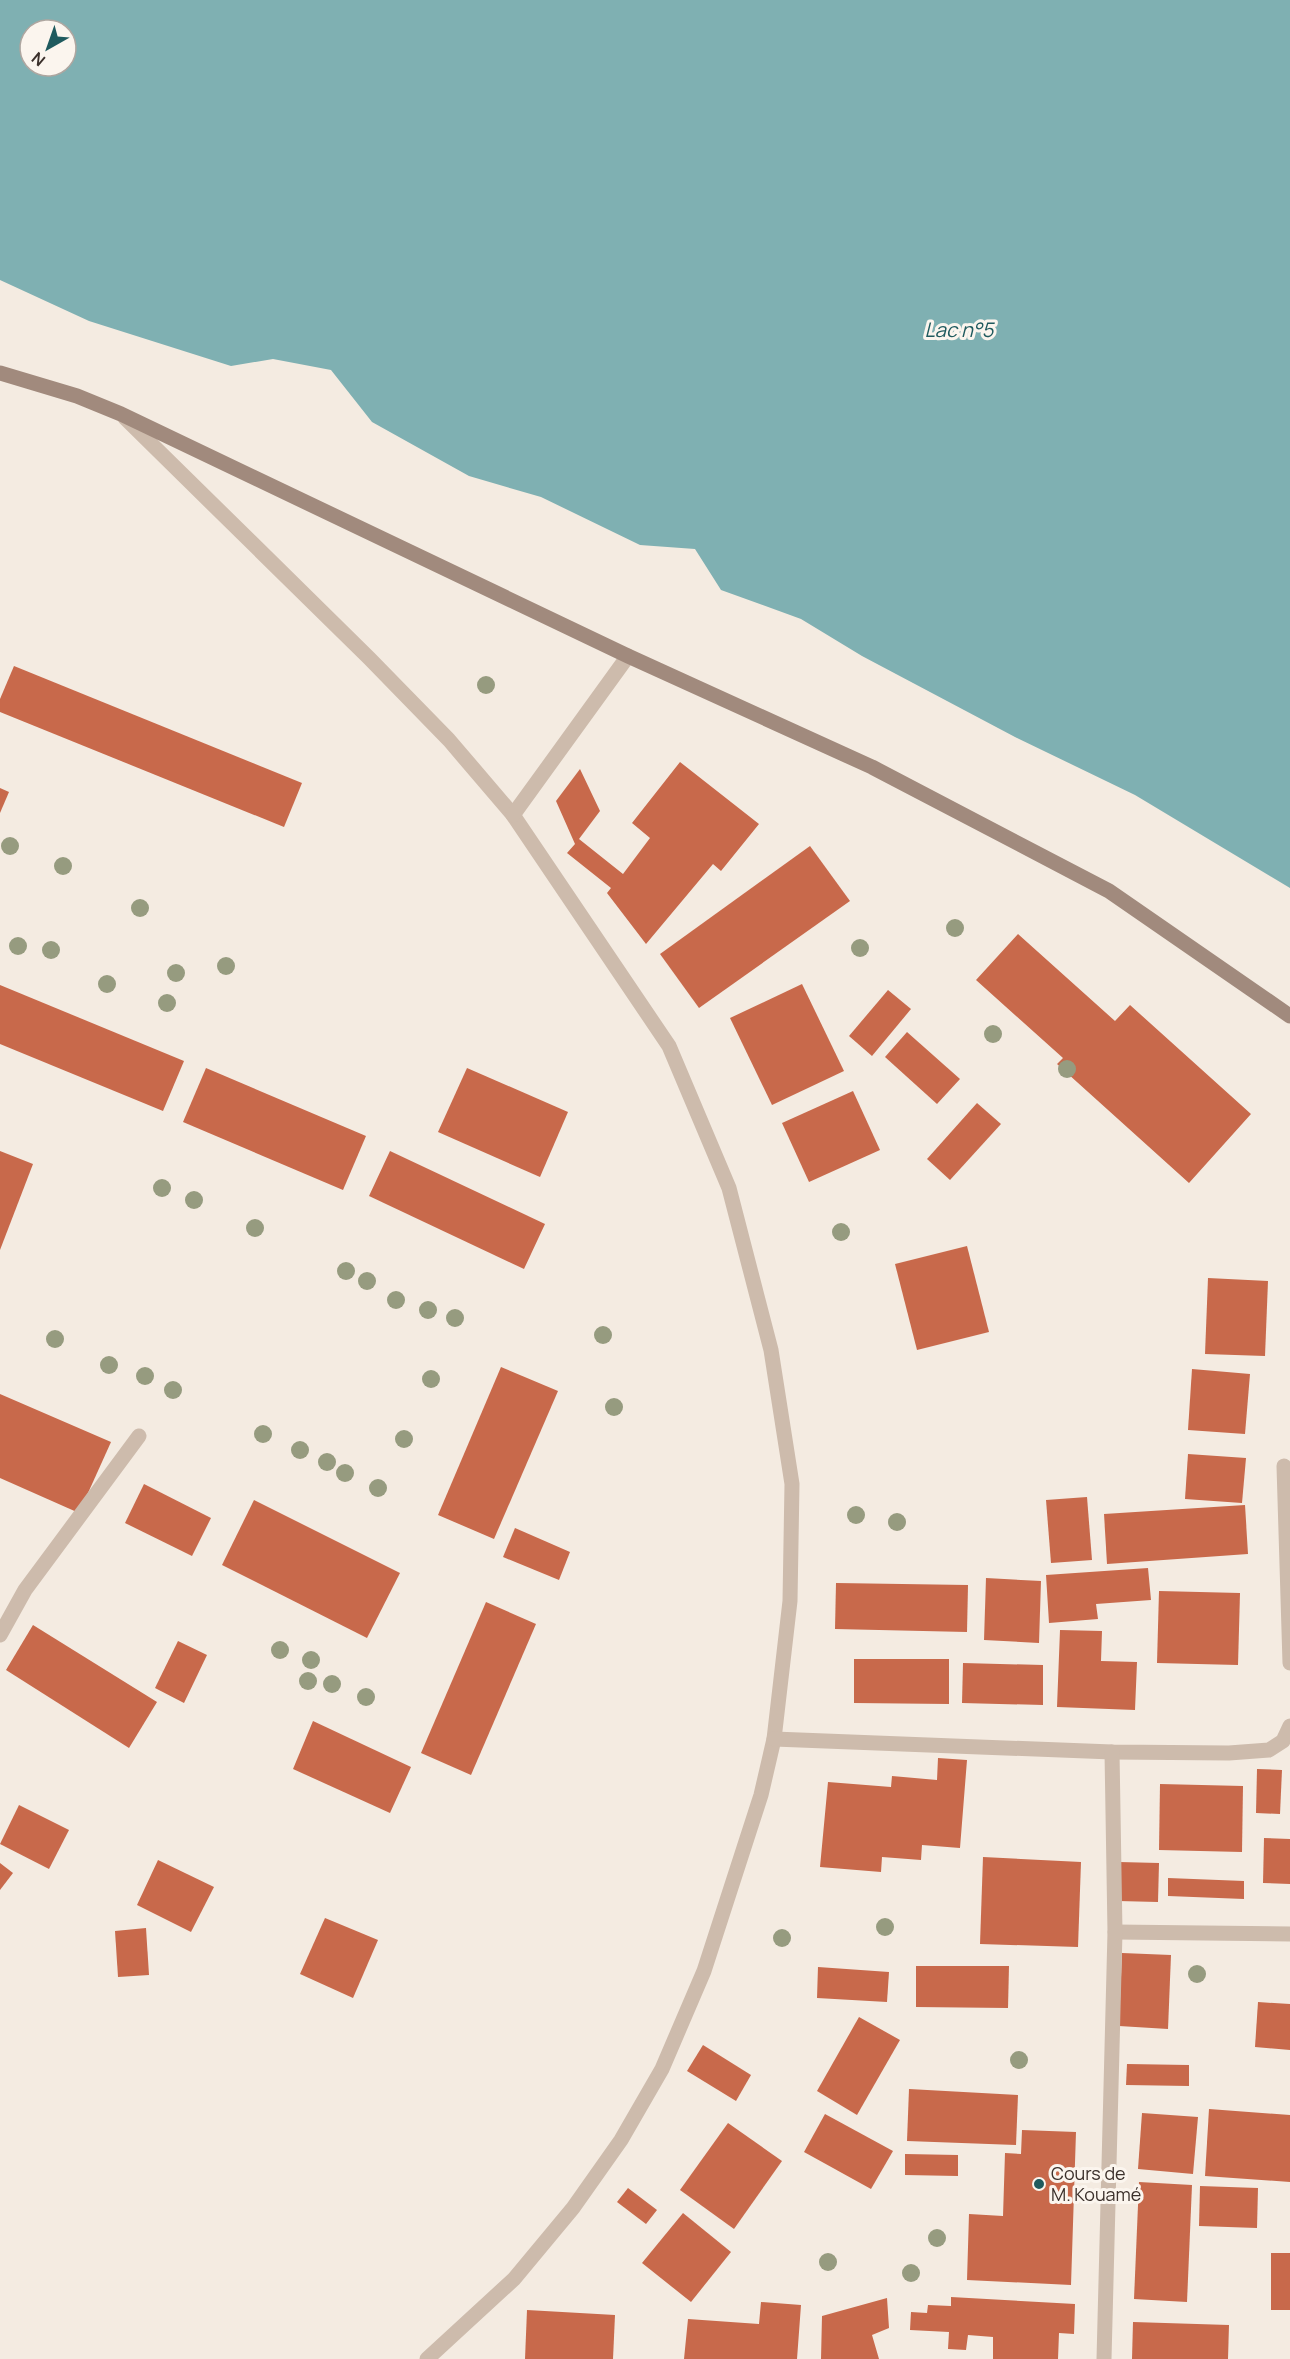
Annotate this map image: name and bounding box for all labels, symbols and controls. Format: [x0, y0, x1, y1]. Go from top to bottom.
north arrow [18, 18, 78, 78]
text: N [27, 47, 50, 72]
water label: Lac n°5 [925, 316, 996, 343]
place label: Cours de M. Kouamé [1051, 2161, 1141, 2206]
marker: Cours de M. Kouamé [1032, 2177, 1046, 2191]

